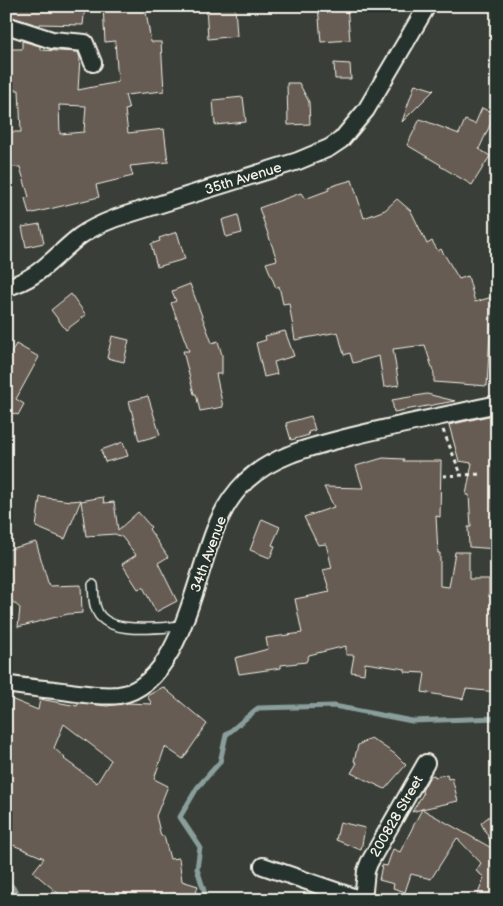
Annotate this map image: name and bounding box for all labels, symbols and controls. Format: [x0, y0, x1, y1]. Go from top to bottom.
street label: 35th Avenue [203, 159, 284, 198]
street label: 34th Avenue [187, 514, 230, 595]
street label: 200828 Street [366, 772, 427, 860]

